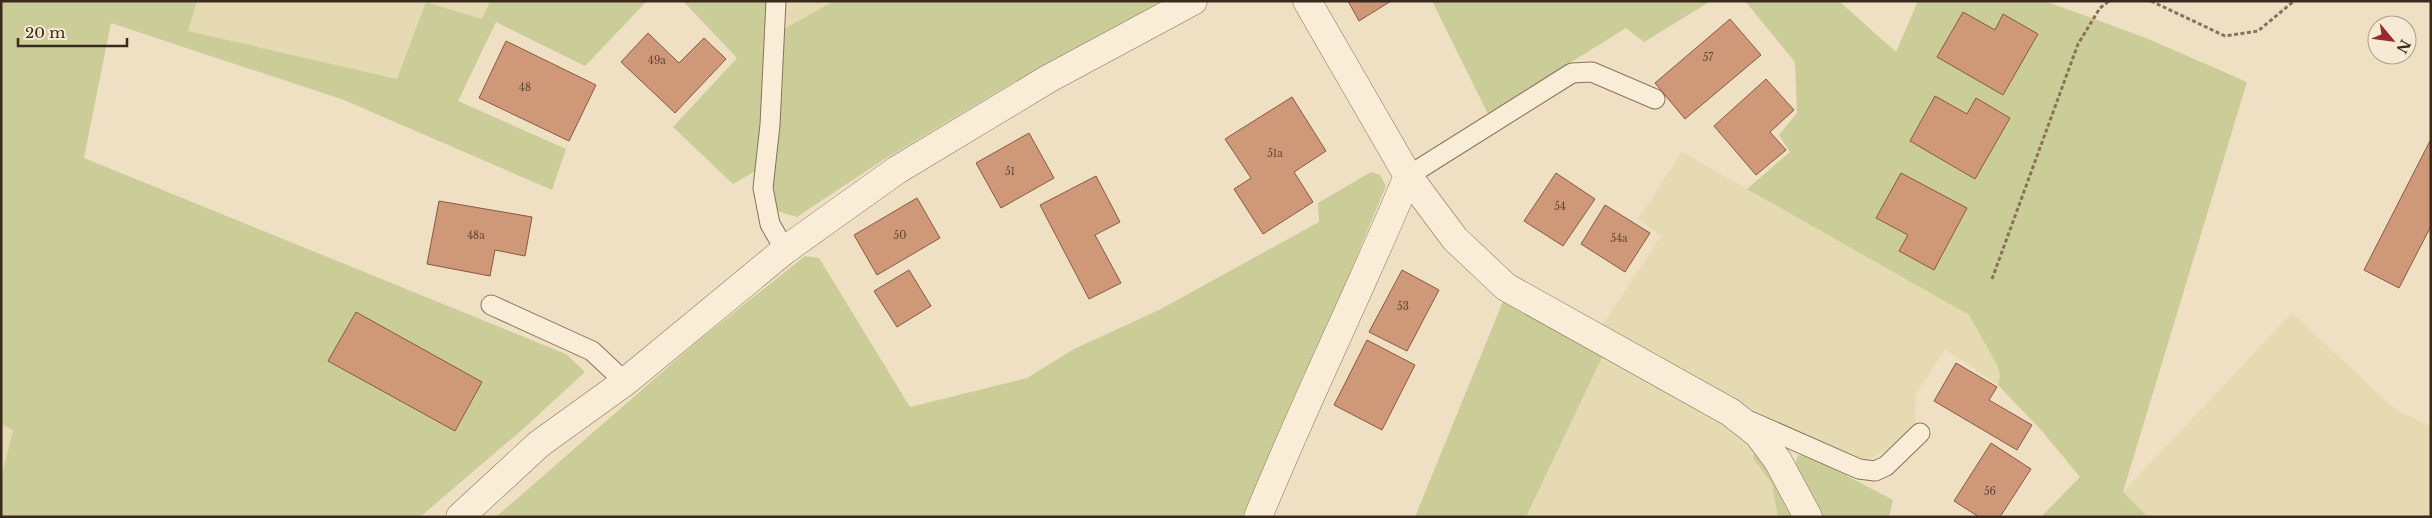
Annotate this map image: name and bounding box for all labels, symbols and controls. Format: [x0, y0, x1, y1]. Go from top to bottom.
scale bar [18, 15, 126, 47]
north arrow [2367, 15, 2417, 65]
text: 20 m [25, 23, 65, 42]
text: N [2392, 36, 2414, 56]
house number: 57 [1703, 51, 1714, 64]
house number: 49a [648, 54, 666, 67]
house number: 48 [519, 81, 531, 94]
house number: 51a [1267, 147, 1283, 160]
house number: 51 [1005, 165, 1015, 178]
house number: 54 [1554, 200, 1566, 213]
house number: 48a [467, 229, 485, 242]
house number: 50 [894, 229, 906, 242]
house number: 54a [1610, 232, 1628, 245]
house number: 53 [1397, 300, 1409, 313]
house number: 56 [1984, 485, 1996, 498]

